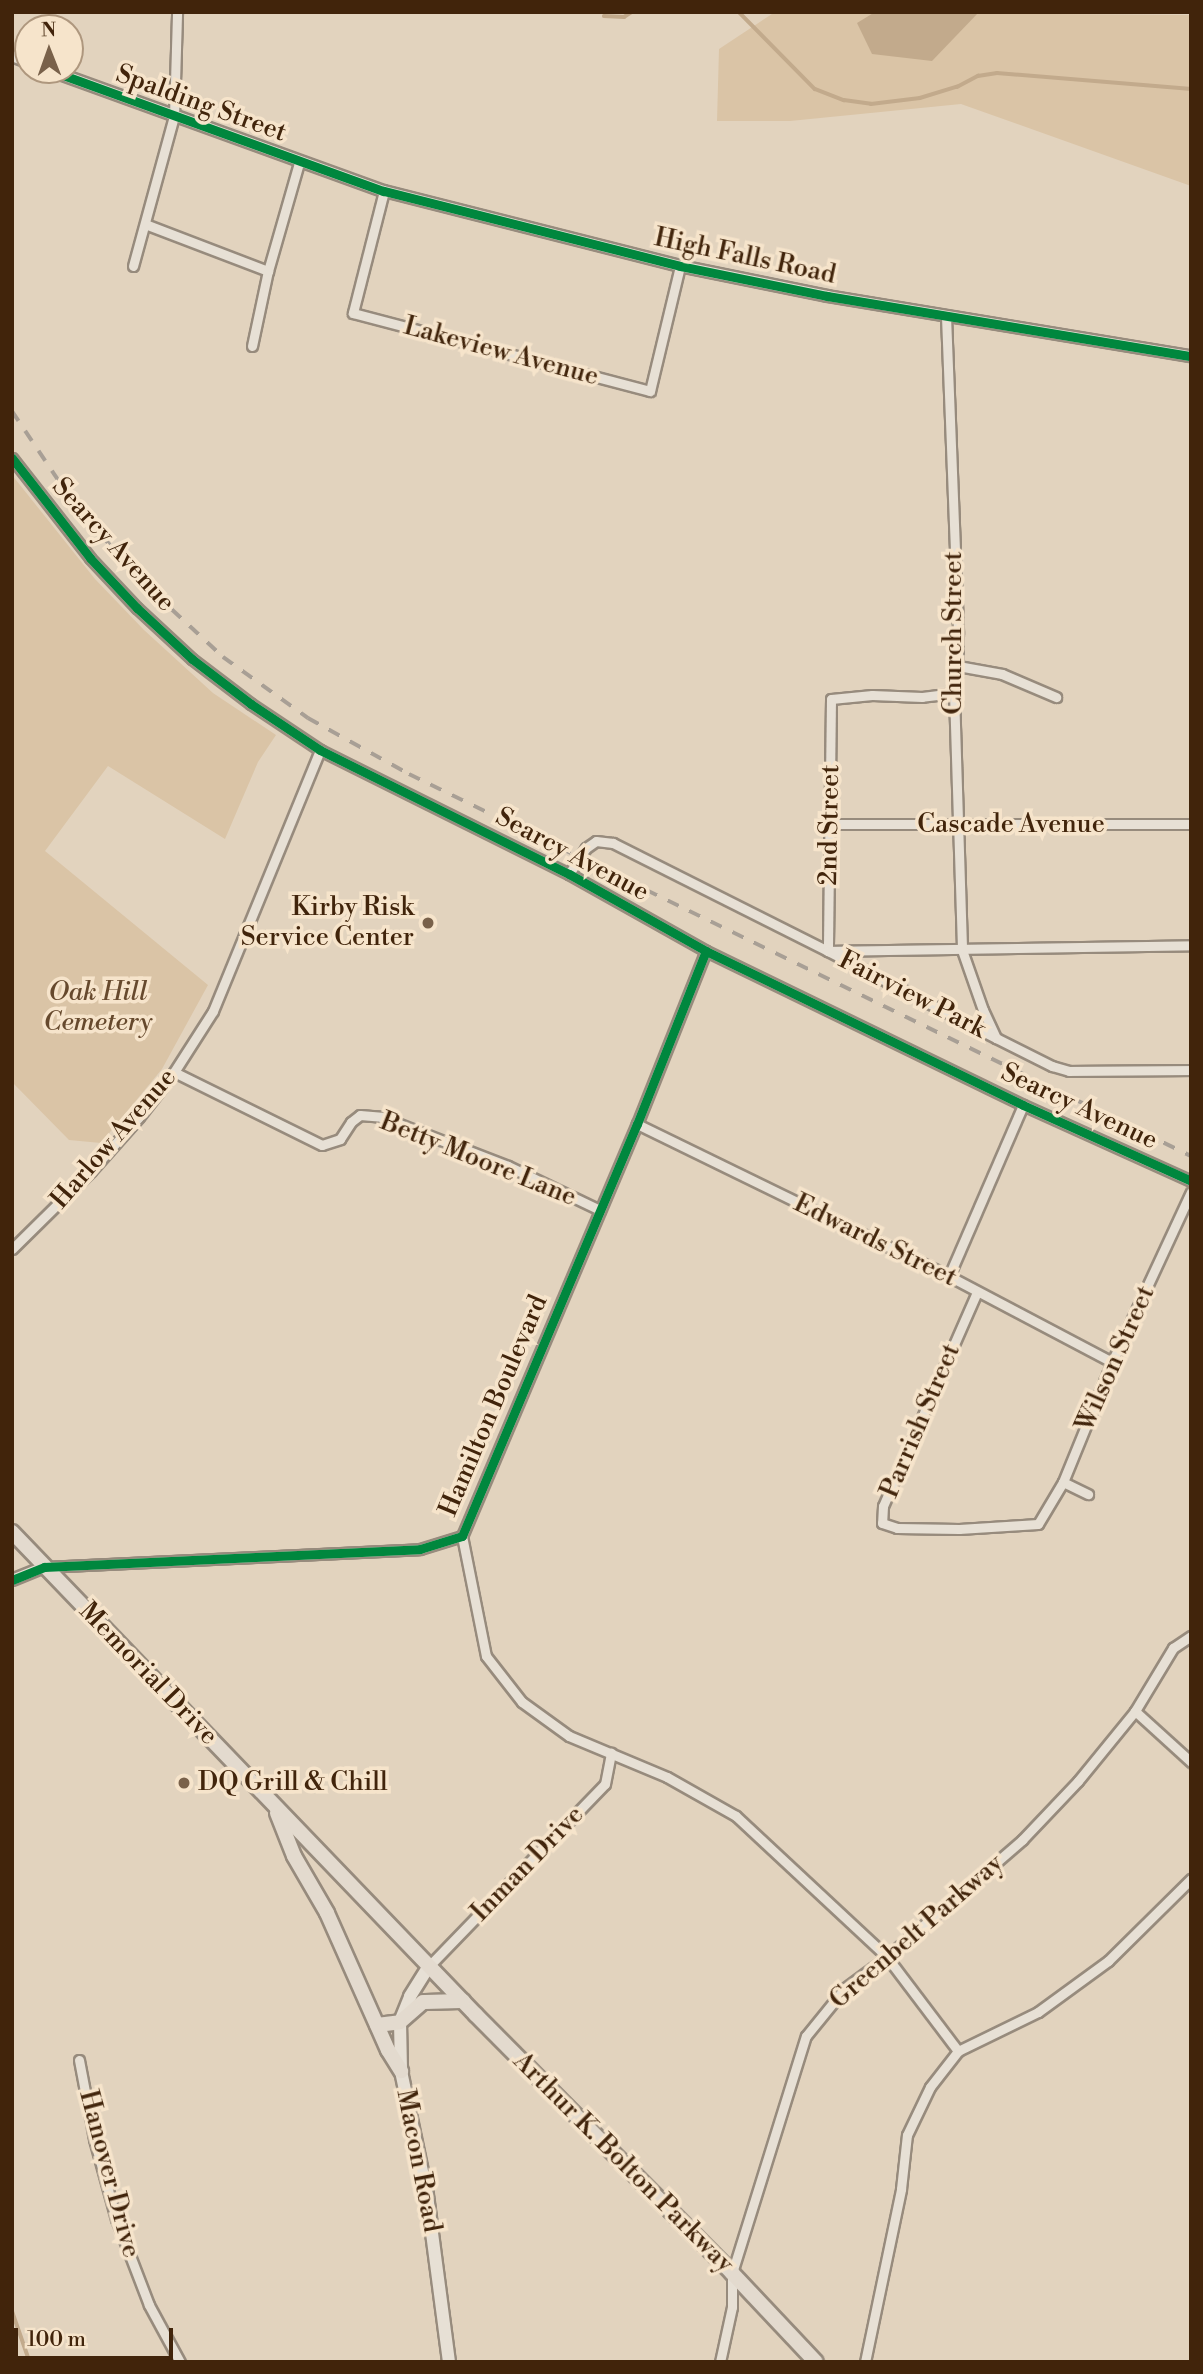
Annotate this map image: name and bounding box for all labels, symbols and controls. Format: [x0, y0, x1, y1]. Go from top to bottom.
north arrow [14, 14, 84, 84]
text: N [41, 18, 56, 42]
street label: Spalding Street [112, 59, 290, 149]
street label: High Falls Road [651, 223, 839, 291]
street label: Lakeview Avenue [400, 311, 602, 393]
street label: Searcy Avenue [45, 472, 181, 618]
street label: Church Street [938, 551, 970, 715]
street label: 2nd Street [813, 764, 847, 886]
street label: Searcy Avenue [490, 802, 654, 908]
street label: Cascade Avenue [917, 809, 1105, 841]
place label: Kirby Risk Service Center [241, 892, 414, 954]
marker: Kirby Risk Service Center [420, 915, 436, 931]
street label: Fairview Park [833, 944, 991, 1046]
park label: Oak Hill Cemetery [44, 977, 152, 1038]
street label: Searcy Avenue [996, 1057, 1162, 1157]
street label: Harlow Avenue [45, 1063, 183, 1215]
street label: Betty Moore Lane [375, 1106, 581, 1214]
street label: Edwards Street [788, 1188, 962, 1294]
street label: Wilson Street [1070, 1281, 1162, 1437]
street label: Hamilton Boulevard [433, 1291, 555, 1521]
street label: Parrish Street [874, 1339, 968, 1503]
street label: Memorial Drive [72, 1596, 224, 1752]
place label: DQ Grill & Chill [198, 1767, 388, 1799]
marker: DQ Grill & Chill [176, 1775, 192, 1791]
street label: Inman Drive [465, 1800, 591, 1928]
street label: Greenbelt Parkway [824, 1848, 1010, 2016]
street label: Arthur K. Bolton Parkway [506, 2046, 740, 2280]
street label: Hanover Drive [72, 2087, 146, 2261]
street label: Macon Road [389, 2087, 447, 2235]
scale bar [18, 2314, 177, 2358]
text: 100 m [27, 2327, 86, 2353]

